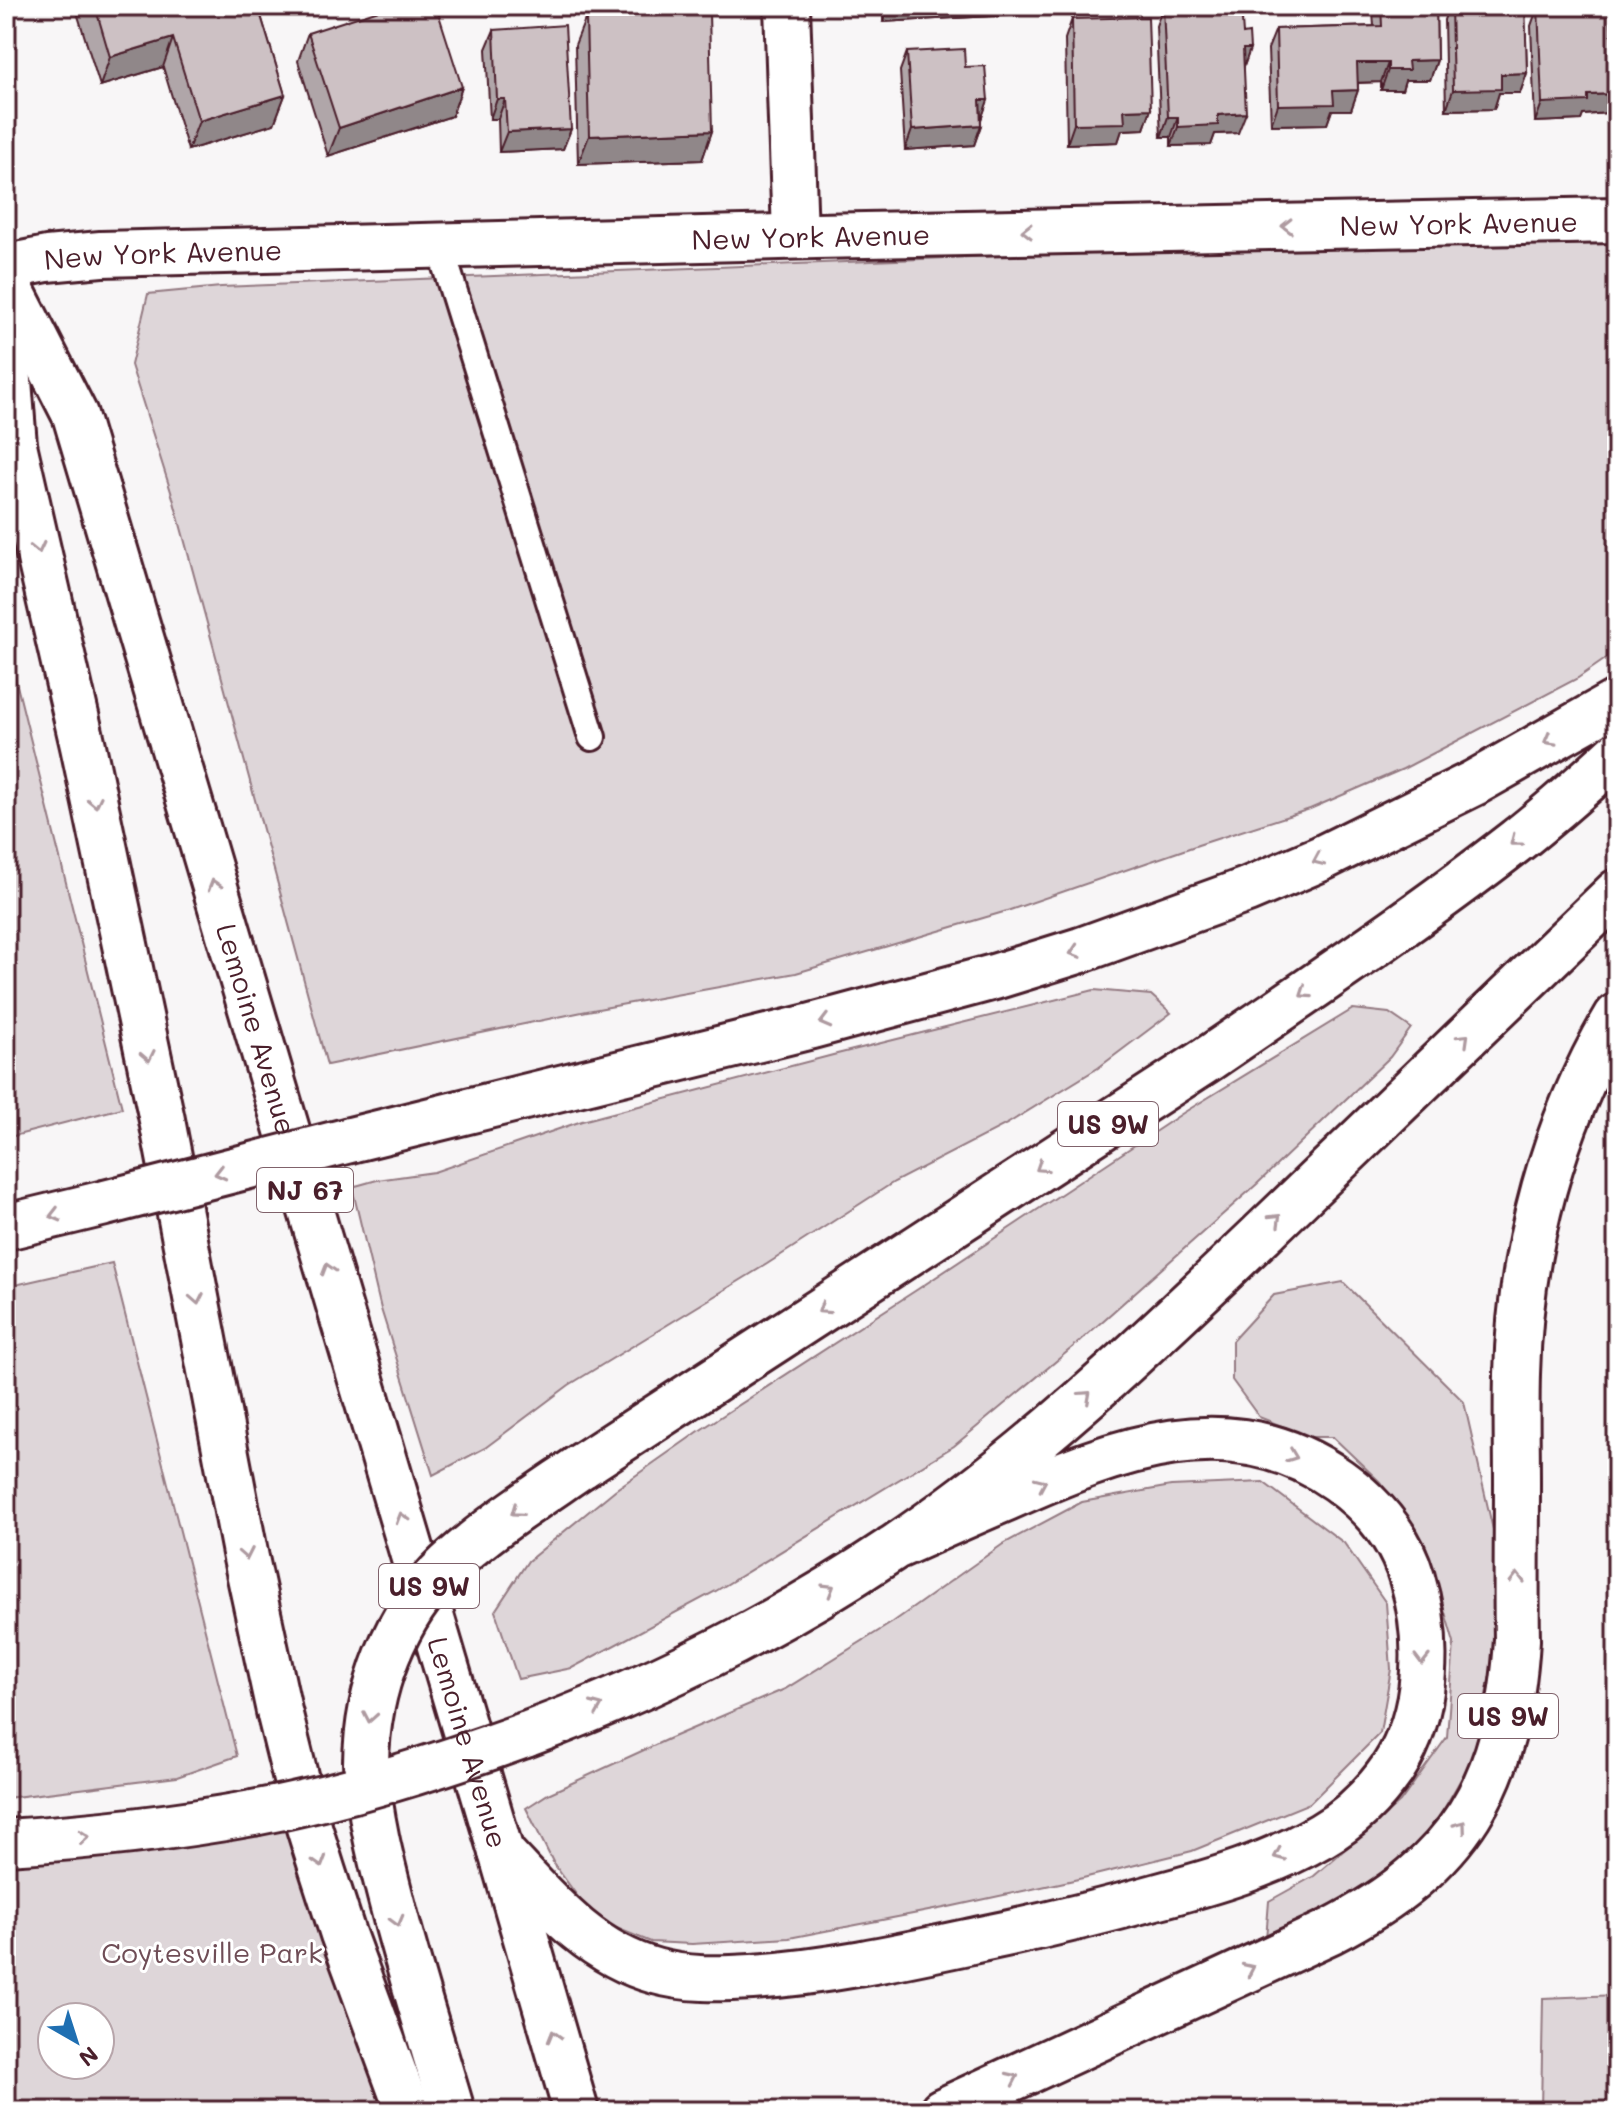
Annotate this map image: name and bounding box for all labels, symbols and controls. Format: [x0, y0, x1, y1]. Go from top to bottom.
street label: New York Avenue [1339, 203, 1578, 243]
street label: New York Avenue [691, 216, 930, 257]
one-way arrow [1280, 217, 1293, 235]
one-way arrow [1020, 222, 1033, 240]
street label: New York Avenue [42, 231, 283, 277]
one-way arrow [29, 541, 46, 554]
one-way arrow [1543, 730, 1558, 746]
one-way arrow [86, 794, 103, 808]
one-way arrow [1509, 832, 1524, 846]
one-way arrow [1312, 850, 1326, 866]
one-way arrow [207, 879, 223, 893]
street label: Lemoine Avenue [209, 919, 305, 1139]
one-way arrow [1069, 943, 1082, 959]
one-way arrow [1299, 983, 1313, 998]
one-way arrow [818, 1013, 832, 1030]
one-way arrow [1455, 1034, 1469, 1049]
one-way arrow [139, 1049, 156, 1062]
road number: US 9W [1058, 1102, 1158, 1146]
one-way arrow [1035, 1158, 1050, 1173]
one-way arrow [214, 1164, 228, 1181]
road number: NJ 67 [257, 1168, 353, 1212]
one-way arrow [49, 1205, 63, 1222]
one-way arrow [1267, 1215, 1282, 1229]
one-way arrow [321, 1262, 337, 1276]
one-way arrow [187, 1292, 204, 1306]
one-way arrow [817, 1300, 832, 1315]
one-way arrow [1077, 1392, 1092, 1406]
one-way arrow [1284, 1446, 1298, 1463]
one-way arrow [1033, 1476, 1047, 1492]
one-way arrow [510, 1502, 524, 1516]
one-way arrow [395, 1512, 411, 1525]
one-way arrow [237, 1547, 254, 1561]
road number: US 9W [379, 1564, 479, 1608]
one-way arrow [1508, 1571, 1526, 1584]
one-way arrow [820, 1583, 835, 1599]
street label: Lemoine Avenue [420, 1633, 517, 1852]
one-way arrow [1414, 1653, 1431, 1666]
road number: US 9W [1458, 1694, 1558, 1738]
one-way arrow [589, 1700, 603, 1716]
one-way arrow [363, 1710, 380, 1724]
one-way arrow [1451, 1821, 1466, 1835]
one-way arrow [78, 1828, 91, 1845]
one-way arrow [1273, 1846, 1287, 1862]
one-way arrow [311, 1854, 327, 1868]
one-way arrow [388, 1914, 404, 1928]
park label: Coytesville Park [101, 1934, 323, 1970]
one-way arrow [1240, 1963, 1255, 1979]
north arrow [36, 2001, 116, 2081]
one-way arrow [547, 2030, 563, 2044]
text: N [73, 2040, 105, 2073]
one-way arrow [1004, 2072, 1019, 2088]

